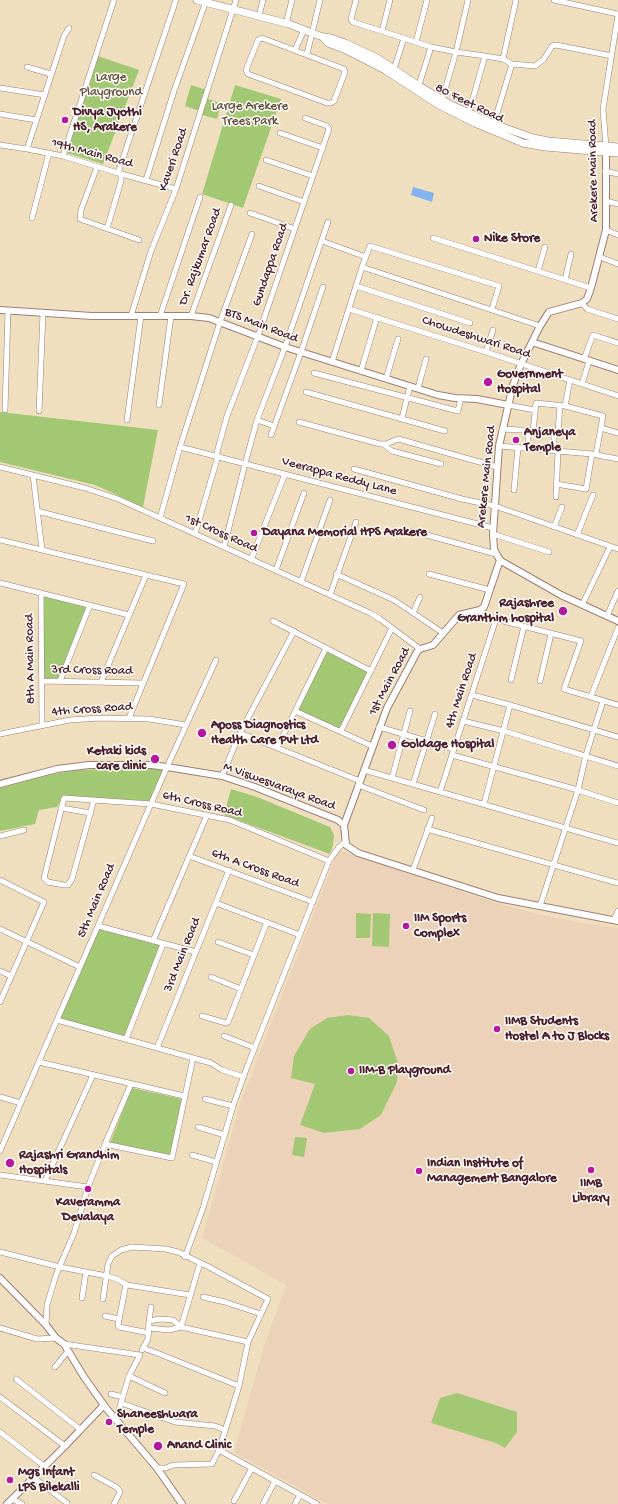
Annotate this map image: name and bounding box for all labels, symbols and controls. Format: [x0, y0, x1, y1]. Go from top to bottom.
park label: Large Playground [80, 70, 142, 101]
street label: 80 Feet Road [432, 81, 506, 127]
park label: Large Arekere Trees Park [212, 99, 288, 130]
place label: Divya Jyothi HS, Arakere [73, 105, 142, 136]
marker: Divya Jyothi HS, Arakere [60, 115, 70, 125]
street label: Arekere Main Road [585, 120, 603, 222]
street label: Kaveri Road [156, 126, 192, 194]
street label: 19th Main Road [49, 136, 135, 172]
street label: Dr. Rajkumar Road [176, 206, 226, 308]
street label: Gundappa Road [249, 221, 293, 309]
place label: Nike Store [484, 231, 540, 247]
marker: Nike Store [471, 234, 481, 244]
street label: BTS Main Road [222, 305, 300, 347]
street label: Chowdeshwari Road [420, 313, 532, 363]
place label: Government Hospital [497, 367, 563, 398]
marker: Government Hospital [482, 376, 494, 388]
street label: Arekere Main Road [474, 425, 500, 529]
place label: Anjaneya Temple [524, 425, 575, 456]
marker: Anjaneya Temple [511, 435, 521, 445]
street label: Veerappa Reddy Lane [280, 454, 398, 500]
street label: 1st Cross Road [182, 511, 260, 557]
place label: Dayana Memorial HPS Arakere [262, 525, 427, 541]
marker: Dayana Memorial HPS Arakere [249, 528, 259, 538]
place label: Rajashree Granthim hospital [457, 596, 554, 627]
marker: Rajashree Granthim hospital [557, 605, 569, 617]
street label: 8th A Main Road [22, 614, 40, 704]
street label: 1st Main Road [365, 645, 415, 719]
street label: 4th Main Road [442, 651, 482, 731]
street label: 3rd Cross Road [51, 662, 133, 680]
street label: 4th Cross Road [51, 699, 133, 721]
place label: Aposs Diagnostics Health Care Pvt Ltd [211, 718, 318, 749]
marker: Aposs Diagnostics Health Care Pvt Ltd [196, 727, 208, 739]
place label: Goldage Hospital [401, 737, 494, 753]
marker: Goldage Hospital [386, 739, 398, 751]
place label: Ketaki kids care clinic [87, 744, 146, 775]
marker: Ketaki kids care clinic [149, 753, 161, 765]
street label: M Viswesvaraya Road [221, 759, 337, 815]
street label: 6th Cross Road [161, 788, 243, 822]
street label: 6th A Cross Road [209, 846, 301, 892]
street label: 5th Main Road [74, 862, 120, 940]
place label: IIM Sports Complex [414, 911, 466, 942]
street label: 3rd Main Road [161, 916, 205, 994]
marker: IIM Sports Complex [401, 921, 411, 931]
place label: IIMB Students Hostel A to J Blocks [505, 1014, 609, 1045]
marker: IIMB Students Hostel A to J Blocks [492, 1024, 502, 1034]
place label: IIM-B Playground [359, 1063, 450, 1079]
marker: IIM-B Playground [346, 1066, 356, 1076]
place label: Rajashri Grandhim Hospitals [19, 1148, 119, 1179]
place label: Indian Institute of Management Bangalore [427, 1156, 557, 1187]
marker: Rajashri Grandhim Hospitals [4, 1157, 16, 1169]
marker: IIMB Library [586, 1165, 596, 1175]
marker: Indian Institute of Management Bangalore [414, 1166, 424, 1176]
place label: IIMB Library [572, 1176, 610, 1207]
marker: Kaveramma Devalaya [83, 1184, 93, 1194]
place label: Kaveramma Devalaya [56, 1195, 120, 1226]
place label: Shaneeshwara Temple [117, 1407, 198, 1438]
marker: Shaneeshwara Temple [104, 1417, 114, 1427]
place label: Anand Clinic [167, 1438, 231, 1454]
marker: Anand Clinic [152, 1440, 164, 1452]
place label: Mgs Infant LPS Bilekalli [18, 1465, 80, 1496]
marker: Mgs Infant LPS Bilekalli [5, 1475, 15, 1485]

